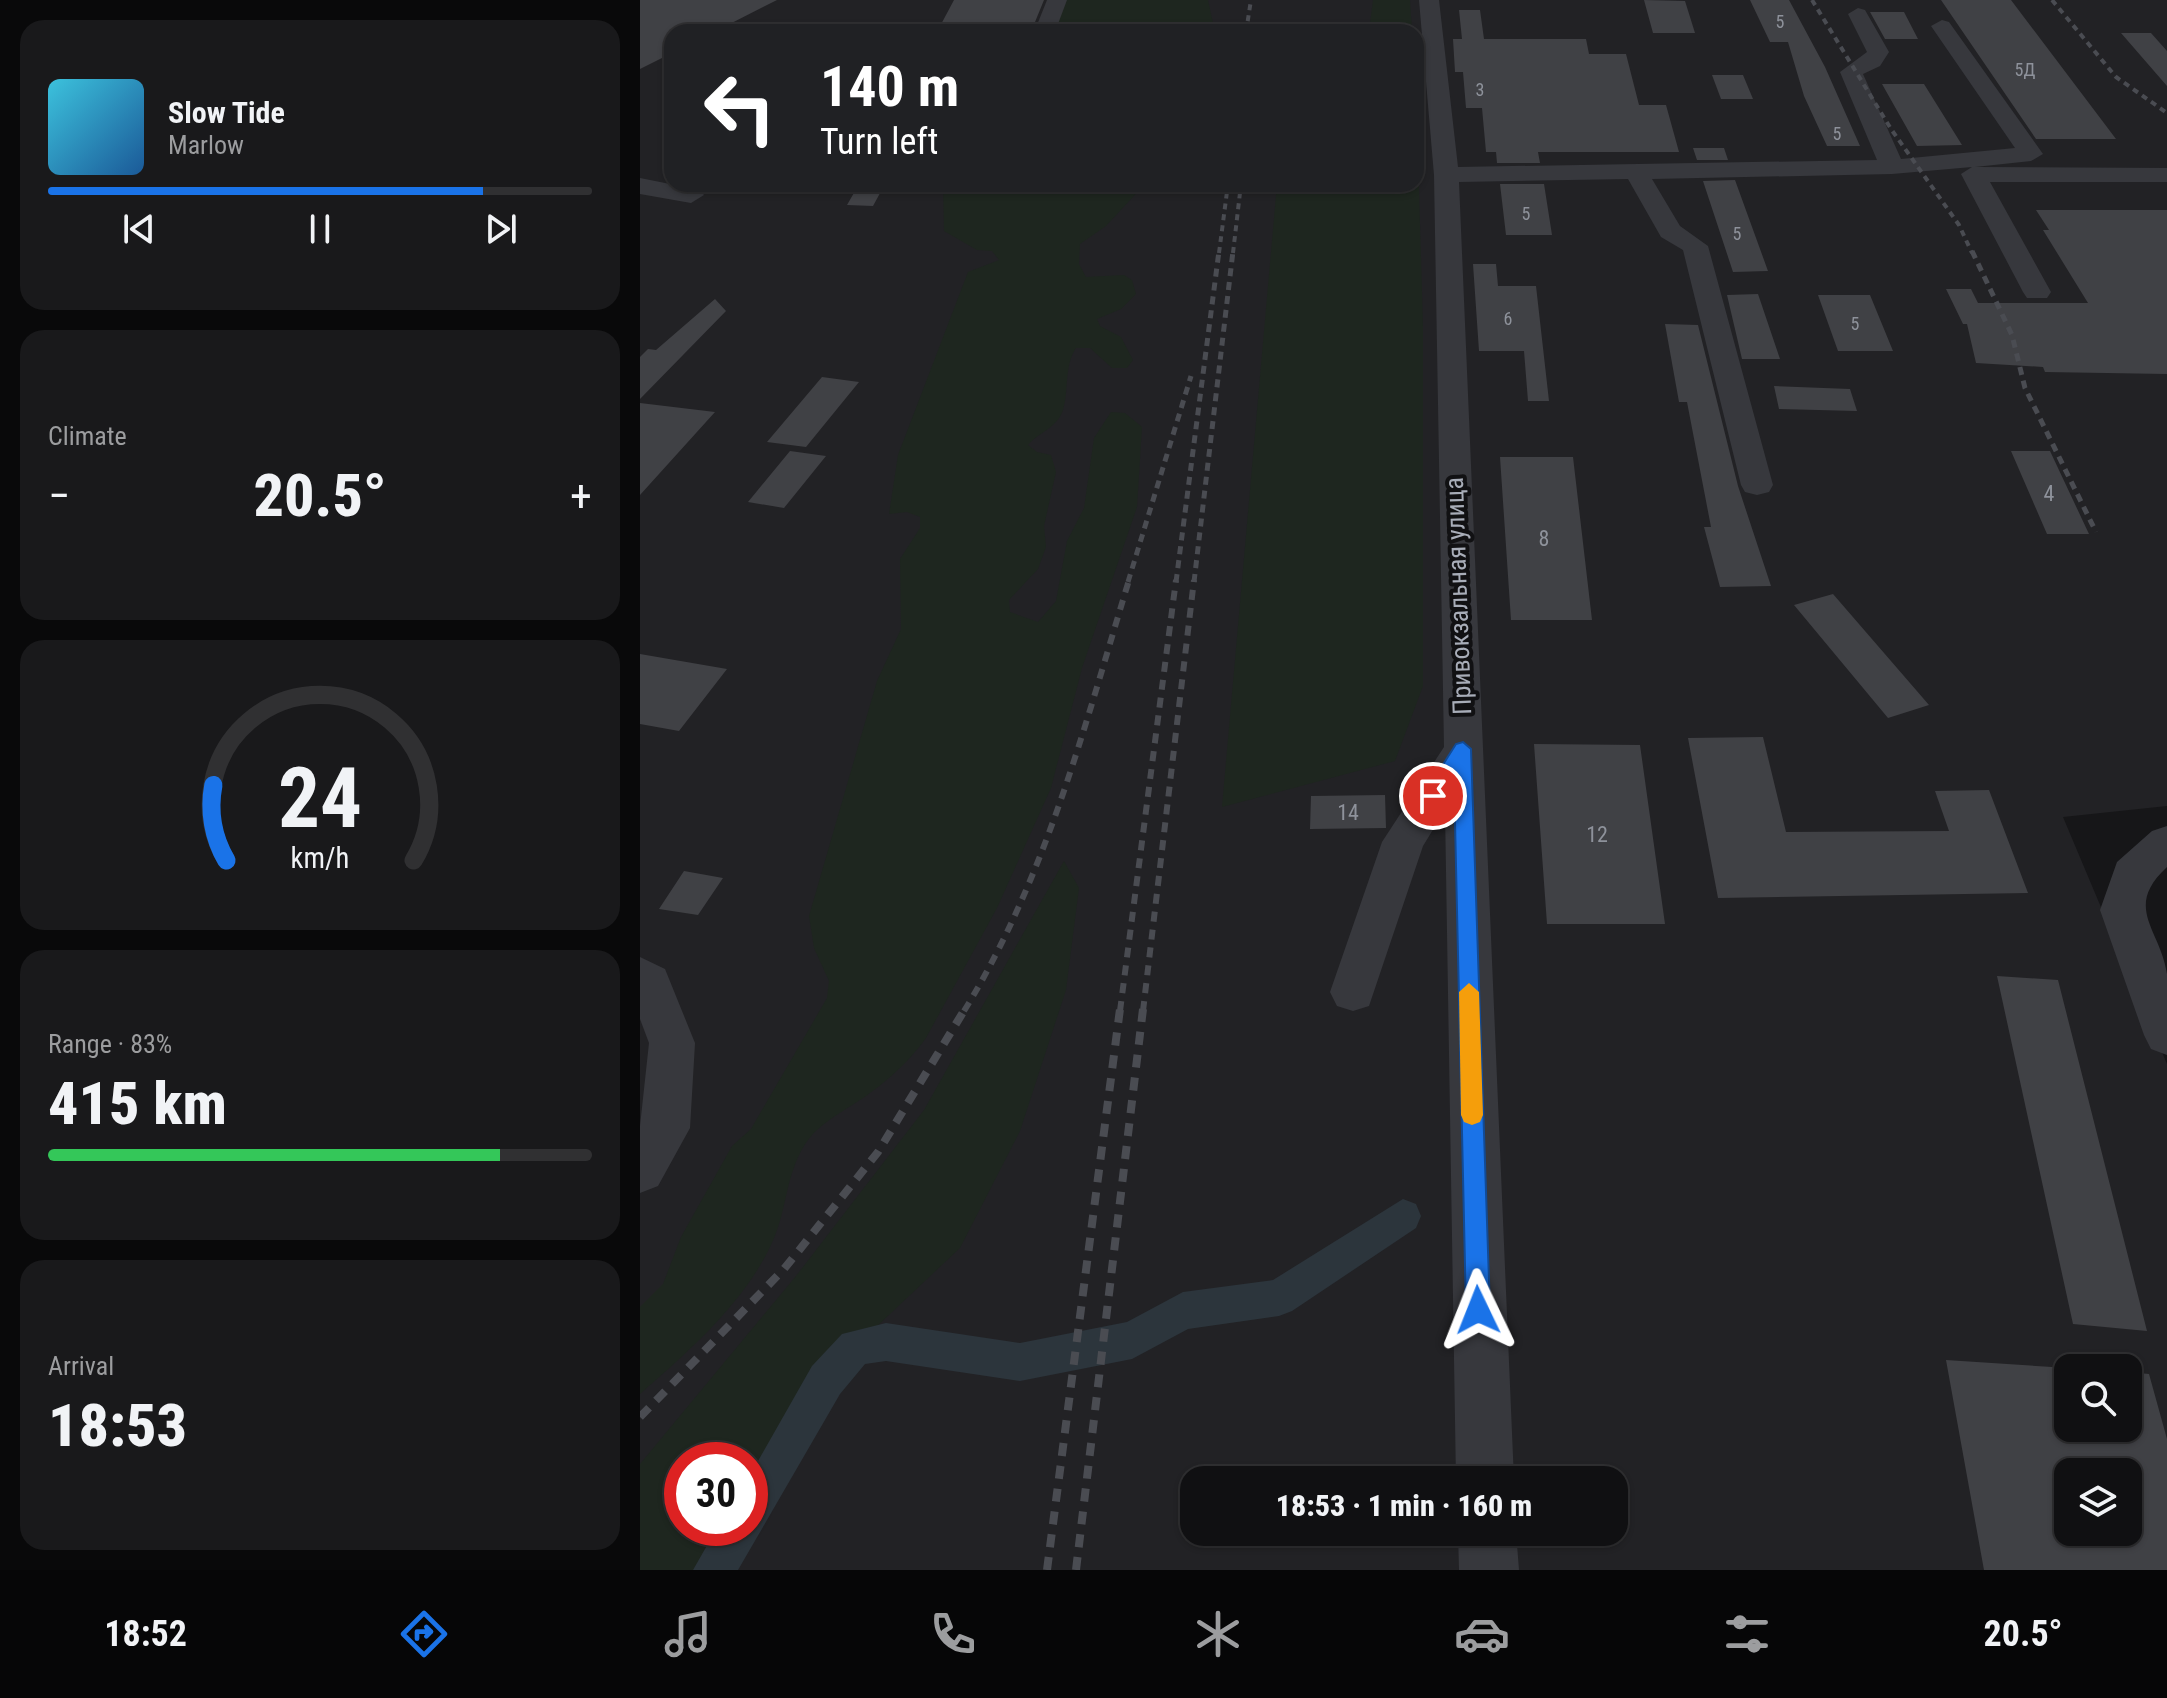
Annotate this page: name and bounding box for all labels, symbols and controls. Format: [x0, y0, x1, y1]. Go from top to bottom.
house number: 5 [1776, 11, 1785, 32]
text: 140 m [820, 54, 959, 120]
icon: left [688, 56, 792, 160]
house number: 5Д [2015, 59, 2035, 80]
house number: 3 [1476, 79, 1484, 100]
text: Slow Tide [168, 95, 285, 130]
text: Turn left [820, 121, 938, 163]
house number: 5 [1833, 123, 1842, 144]
text: Marlow [168, 130, 244, 160]
house number: 5 [1522, 203, 1531, 224]
icon: previous [117, 207, 161, 251]
icon: pause [298, 207, 342, 251]
icon: next [479, 207, 523, 251]
house number: 5 [1733, 223, 1742, 244]
house number: 6 [1504, 308, 1512, 329]
house number: 5 [1851, 313, 1860, 334]
text: Climate [48, 421, 127, 451]
text: 20.5° [254, 460, 387, 531]
text: − [48, 470, 70, 522]
text: + [570, 470, 592, 522]
street label: Привокзальная улица [1439, 477, 1477, 715]
house number: 4 [2044, 481, 2055, 506]
house number: 8 [1539, 526, 1549, 551]
text: 24 [278, 750, 362, 847]
pin [1399, 762, 1467, 830]
icon: arrive [1411, 774, 1455, 818]
house number: 14 [1337, 800, 1359, 825]
house number: 12 [1586, 822, 1608, 847]
text: km/h [291, 841, 349, 875]
text: Range · 83% [48, 1029, 172, 1059]
text: 415 km [48, 1068, 227, 1139]
position arrow [1436, 1268, 1520, 1352]
text: Arrival [48, 1351, 114, 1381]
map controls [2054, 1354, 2142, 1546]
button: search [2054, 1354, 2142, 1442]
text: 18:53 [48, 1390, 187, 1461]
speed limit sign: 30 [664, 1442, 768, 1546]
button: layers [2054, 1458, 2142, 1546]
text: 18:53 · 1 min · 160 m [1276, 1488, 1532, 1523]
icon: directions [396, 1606, 452, 1662]
icon: music [660, 1606, 716, 1662]
icon: phone [925, 1606, 981, 1662]
icon: climate [1190, 1606, 1246, 1662]
icon: car [1454, 1606, 1510, 1662]
icon: filters [1719, 1606, 1775, 1662]
text: 18:52 [104, 1613, 187, 1655]
text: 20.5° [1984, 1613, 2063, 1655]

